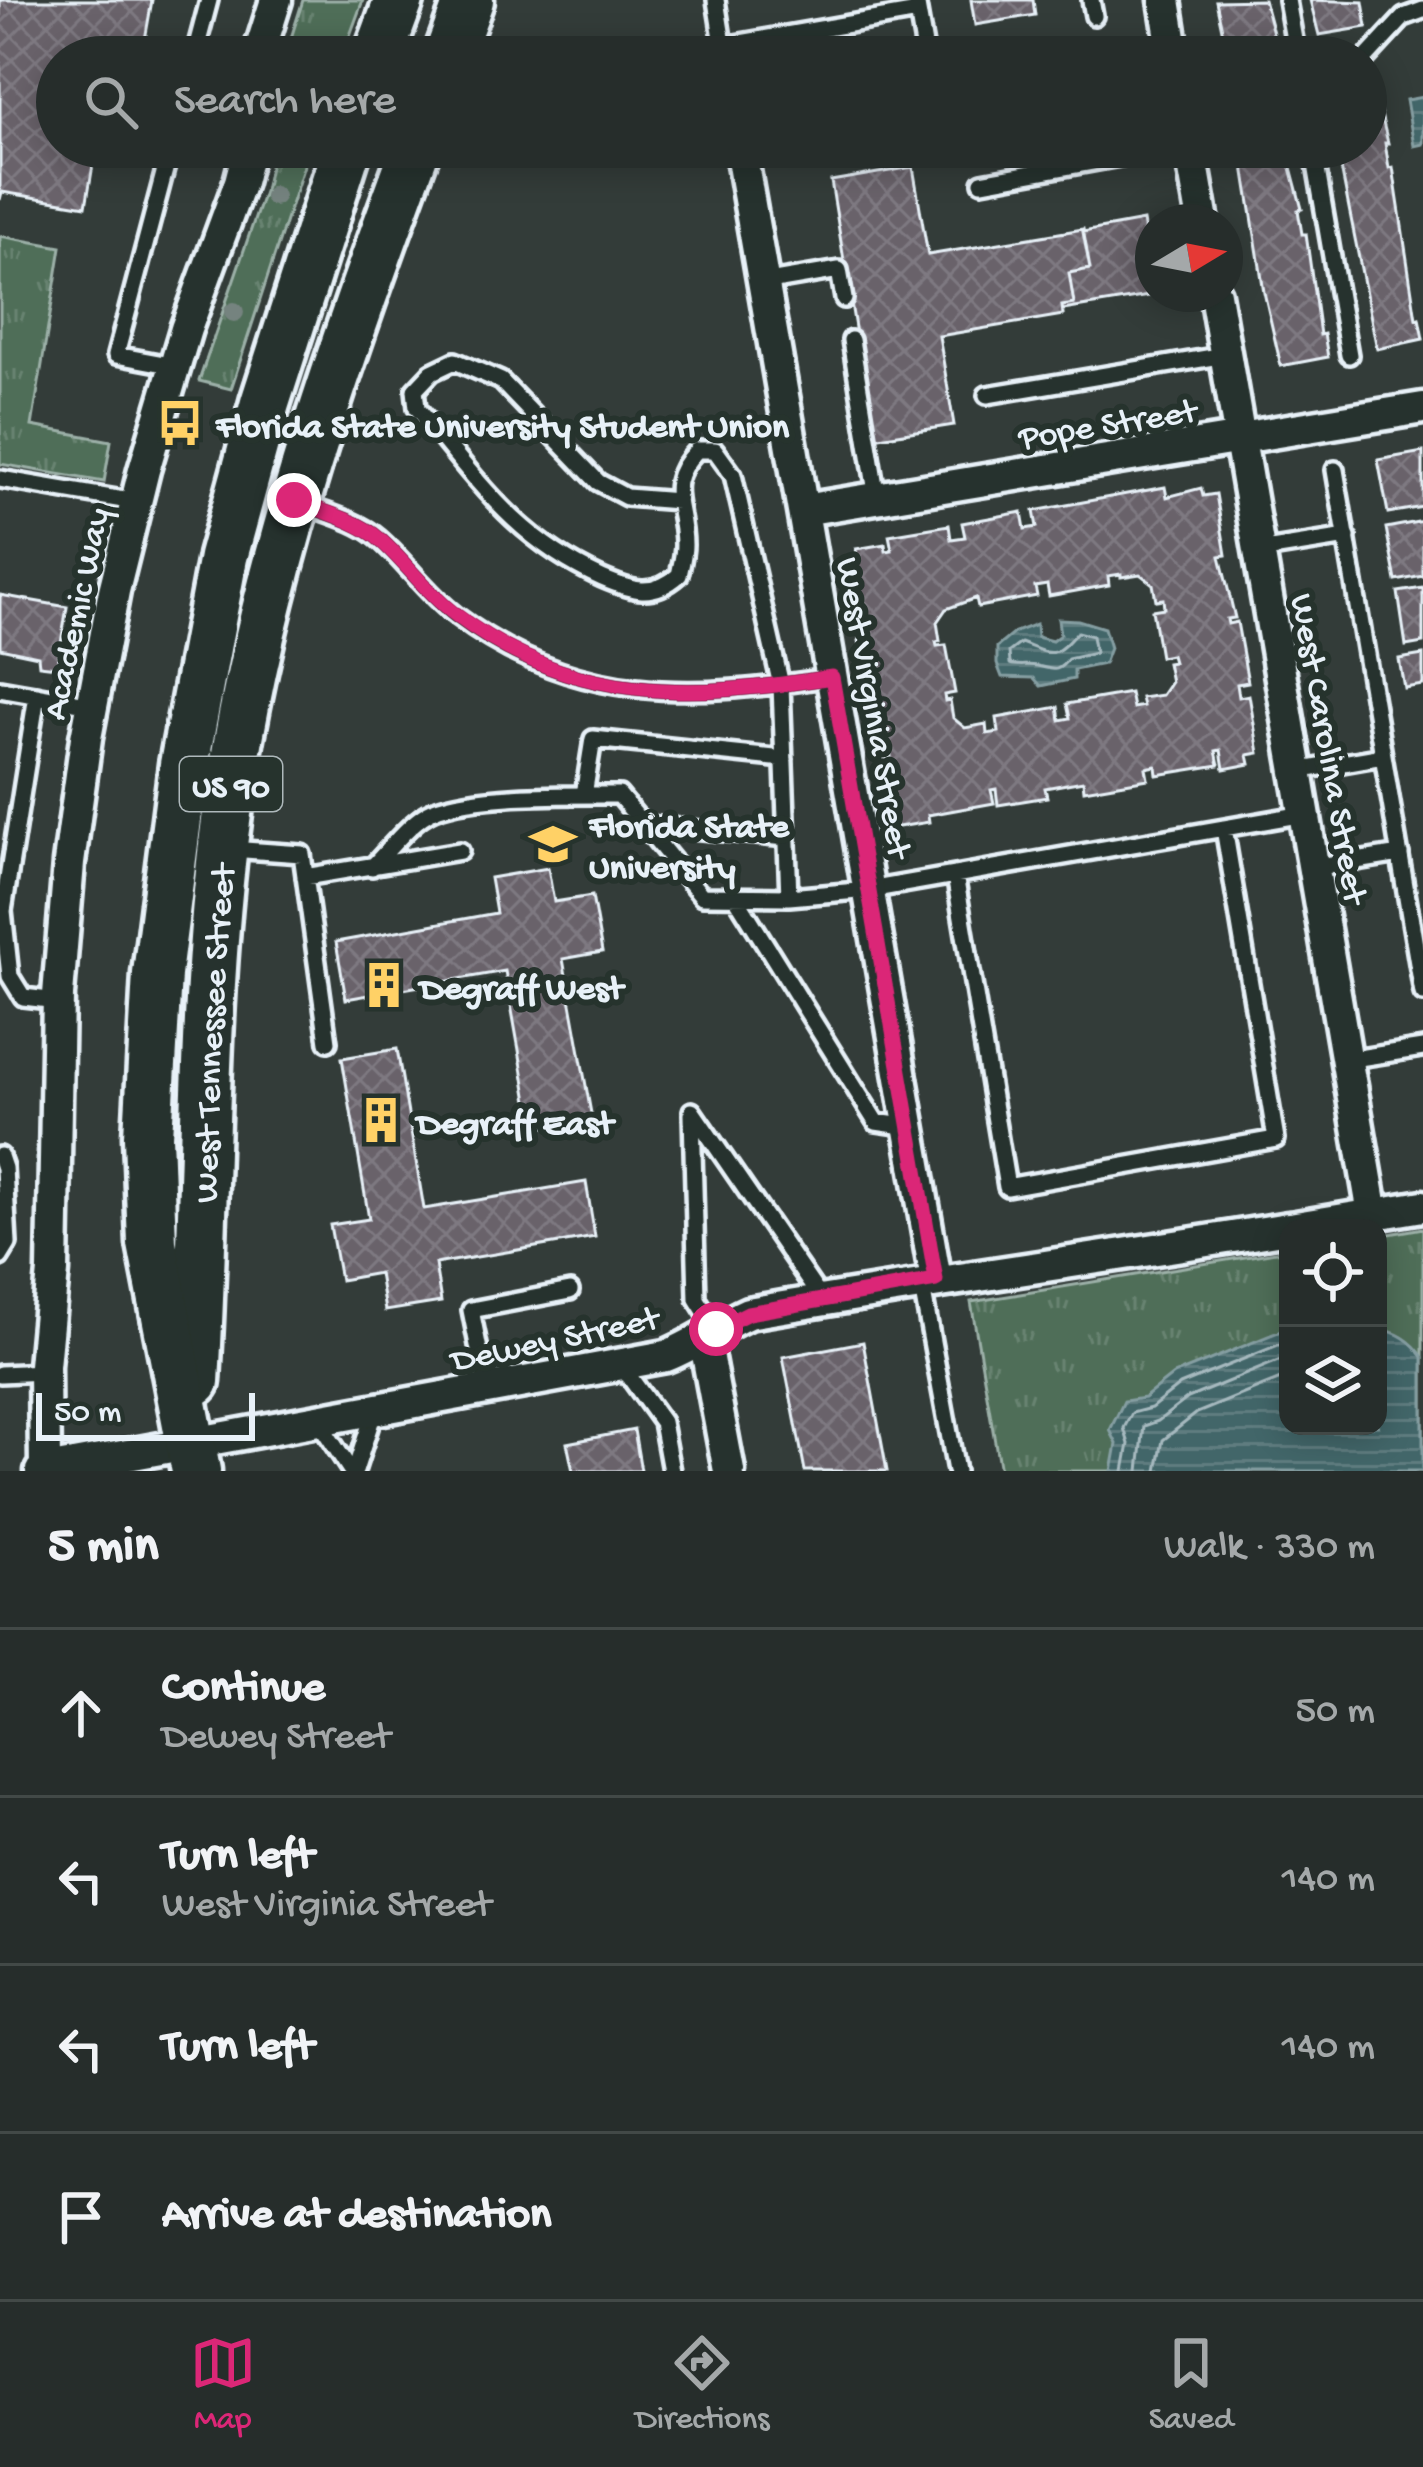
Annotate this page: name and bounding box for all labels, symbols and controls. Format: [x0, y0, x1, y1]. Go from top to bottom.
search box [36, 36, 1387, 168]
icon: search [78, 69, 144, 135]
text: Search here [174, 76, 396, 129]
north arrow [1135, 204, 1243, 312]
street label: Pope Street [1015, 392, 1203, 463]
bus stop icon: Florida State University Student Union [155, 398, 205, 448]
place label: Florida State University Student Union [215, 408, 790, 451]
route end [267, 473, 321, 527]
street label: Academic Way [36, 504, 123, 724]
street label: West Virginia Street [823, 555, 919, 865]
street label: West Carolina Street [1277, 591, 1375, 911]
road number: US 90 [180, 757, 282, 811]
place label: Florida State University [588, 808, 790, 892]
school or university icon: Florida State University [528, 819, 578, 869]
street label: West Tennessee Street [187, 859, 249, 1204]
building icon: Degraff West [359, 960, 409, 1010]
place label: Degraff West [417, 970, 626, 1013]
building icon: Degraff East [356, 1095, 406, 1145]
place label: Degraff East [414, 1105, 616, 1148]
map controls [1279, 1219, 1387, 1435]
button: locate [1279, 1219, 1387, 1327]
street label: Dewey Street [446, 1299, 666, 1386]
route start [689, 1302, 743, 1356]
button: layers [1279, 1327, 1387, 1435]
scale bar [36, 1387, 255, 1440]
text: 50 m [54, 1395, 121, 1433]
text: 5 min [48, 1519, 158, 1579]
text: Walk · 330 m [1164, 1526, 1375, 1572]
text: Continue [162, 1663, 325, 1716]
icon: ahead [48, 1680, 114, 1746]
text: 50 m [1295, 1690, 1375, 1736]
text: Dewey Street [162, 1716, 390, 1762]
text: Turn left [162, 1831, 314, 1884]
icon: left [48, 1848, 114, 1914]
text: 140 m [1282, 1858, 1375, 1904]
text: West Virginia Street [162, 1884, 491, 1930]
icon: left [48, 2016, 114, 2082]
text: Turn left [162, 2022, 314, 2075]
text: 140 m [1282, 2026, 1375, 2072]
icon: arrive [48, 2184, 114, 2250]
text: Arrive at destination [162, 2190, 551, 2243]
tab: Map [190, 2330, 256, 2440]
tab: Directions [635, 2330, 769, 2440]
tab: Saved [1149, 2330, 1233, 2440]

